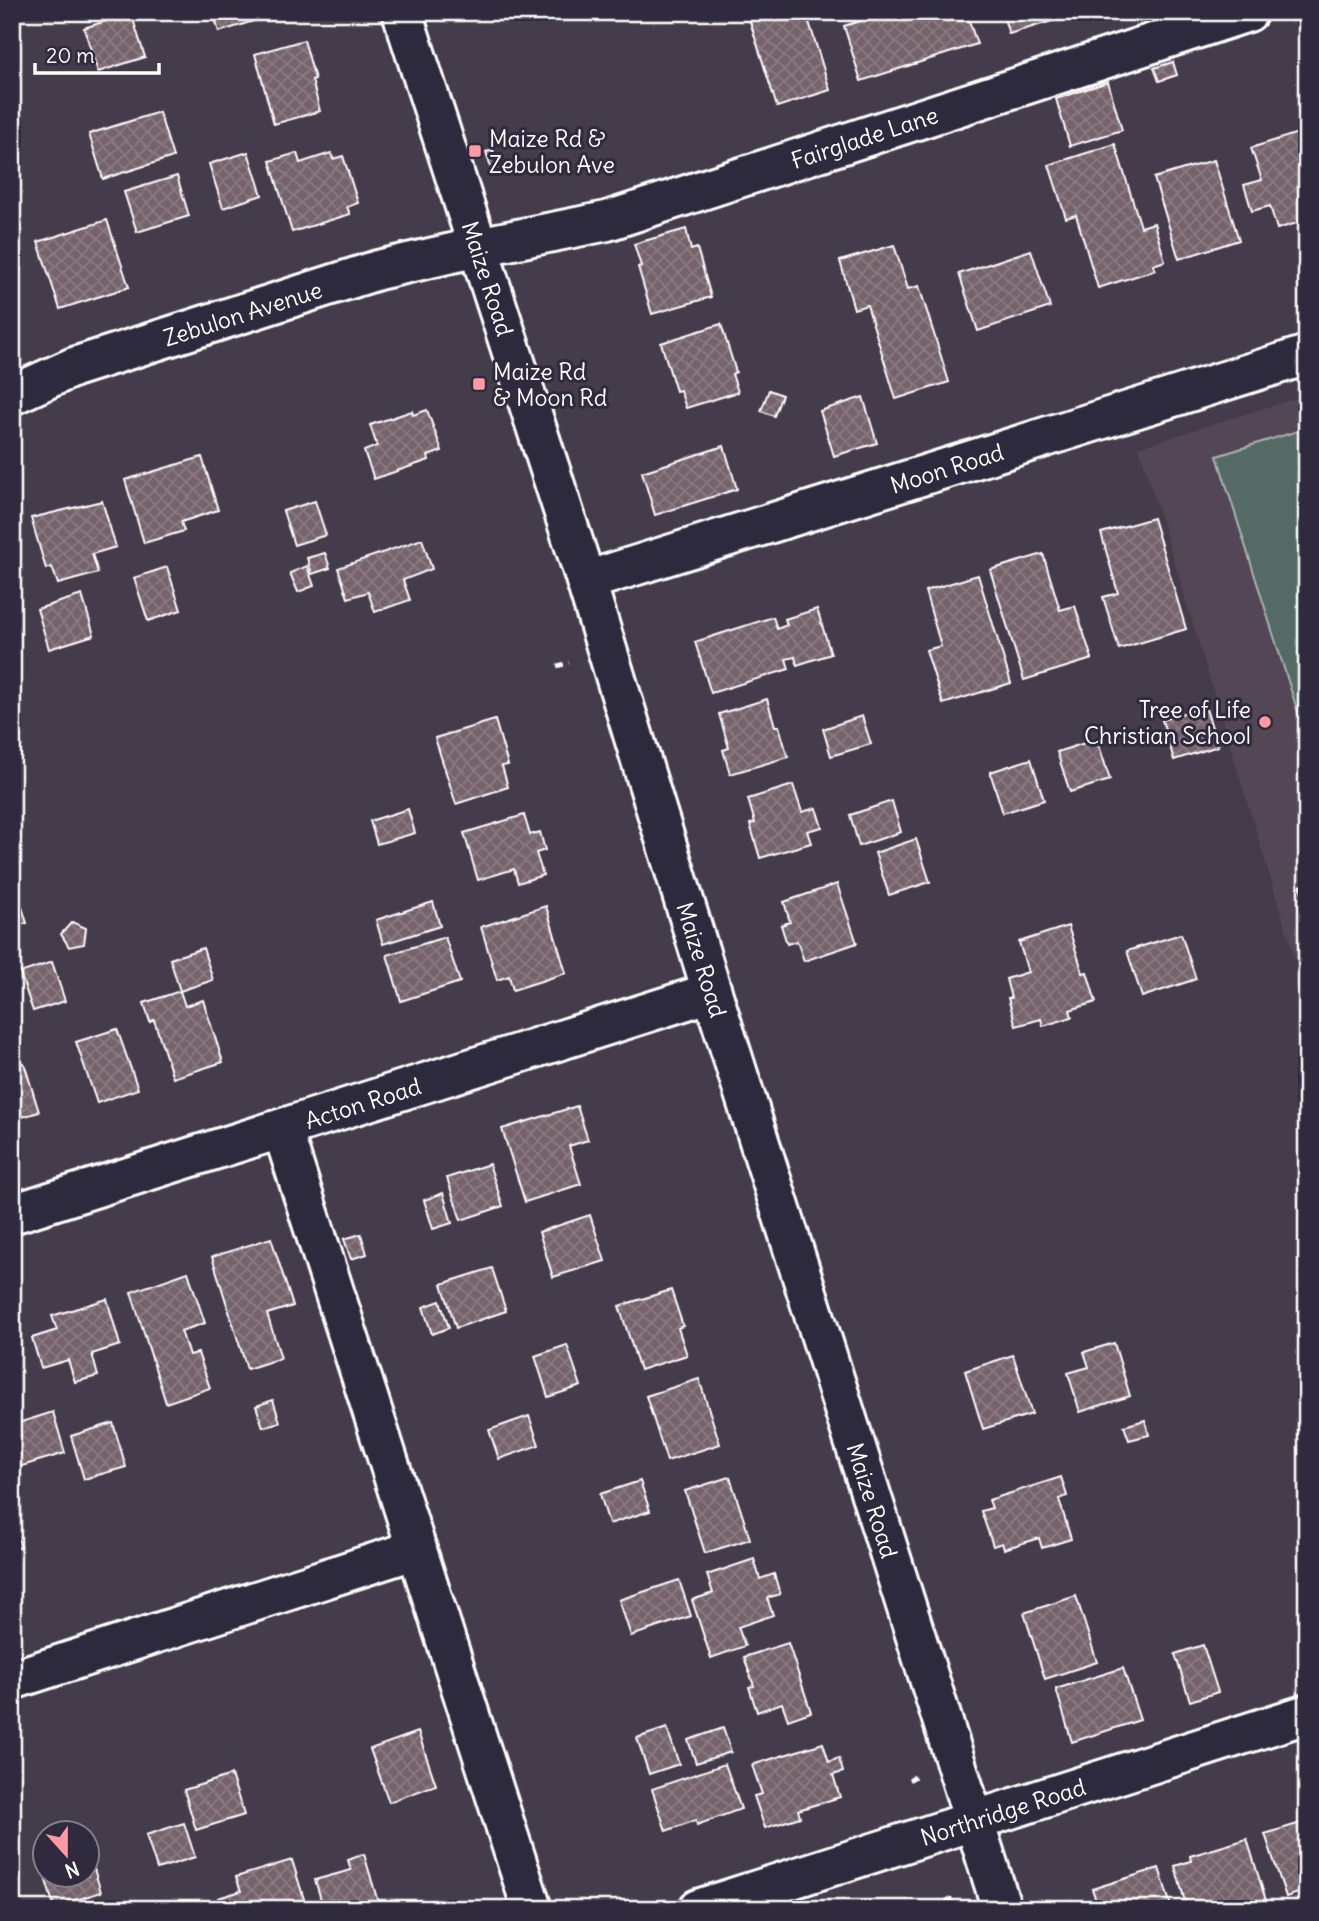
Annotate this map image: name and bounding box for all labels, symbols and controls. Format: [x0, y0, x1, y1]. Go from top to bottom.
scale bar [35, 32, 159, 76]
text: 20 m [46, 42, 95, 69]
street label: Fairglade Lane [787, 100, 942, 175]
place label: Maize Rd & Zebulon Ave [489, 124, 615, 179]
marker: Maize Rd & Zebulon Ave [467, 143, 483, 159]
street label: Maize Road [456, 217, 520, 340]
street label: Zebulon Avenue [160, 274, 326, 352]
place label: Maize Rd & Moon Rd [493, 357, 607, 412]
marker: Maize Rd & Moon Rd [471, 376, 487, 392]
street label: Moon Road [886, 437, 1007, 499]
place label: Tree of Life Christian School [1084, 695, 1251, 750]
marker: Tree of Life Christian School [1257, 714, 1273, 730]
street label: Maize Road [671, 898, 734, 1021]
street label: Acton Road [301, 1071, 424, 1135]
street label: Maize Road [841, 1439, 905, 1562]
street label: Northridge Road [917, 1771, 1089, 1851]
north arrow [32, 1820, 102, 1890]
text: N [62, 1856, 83, 1883]

